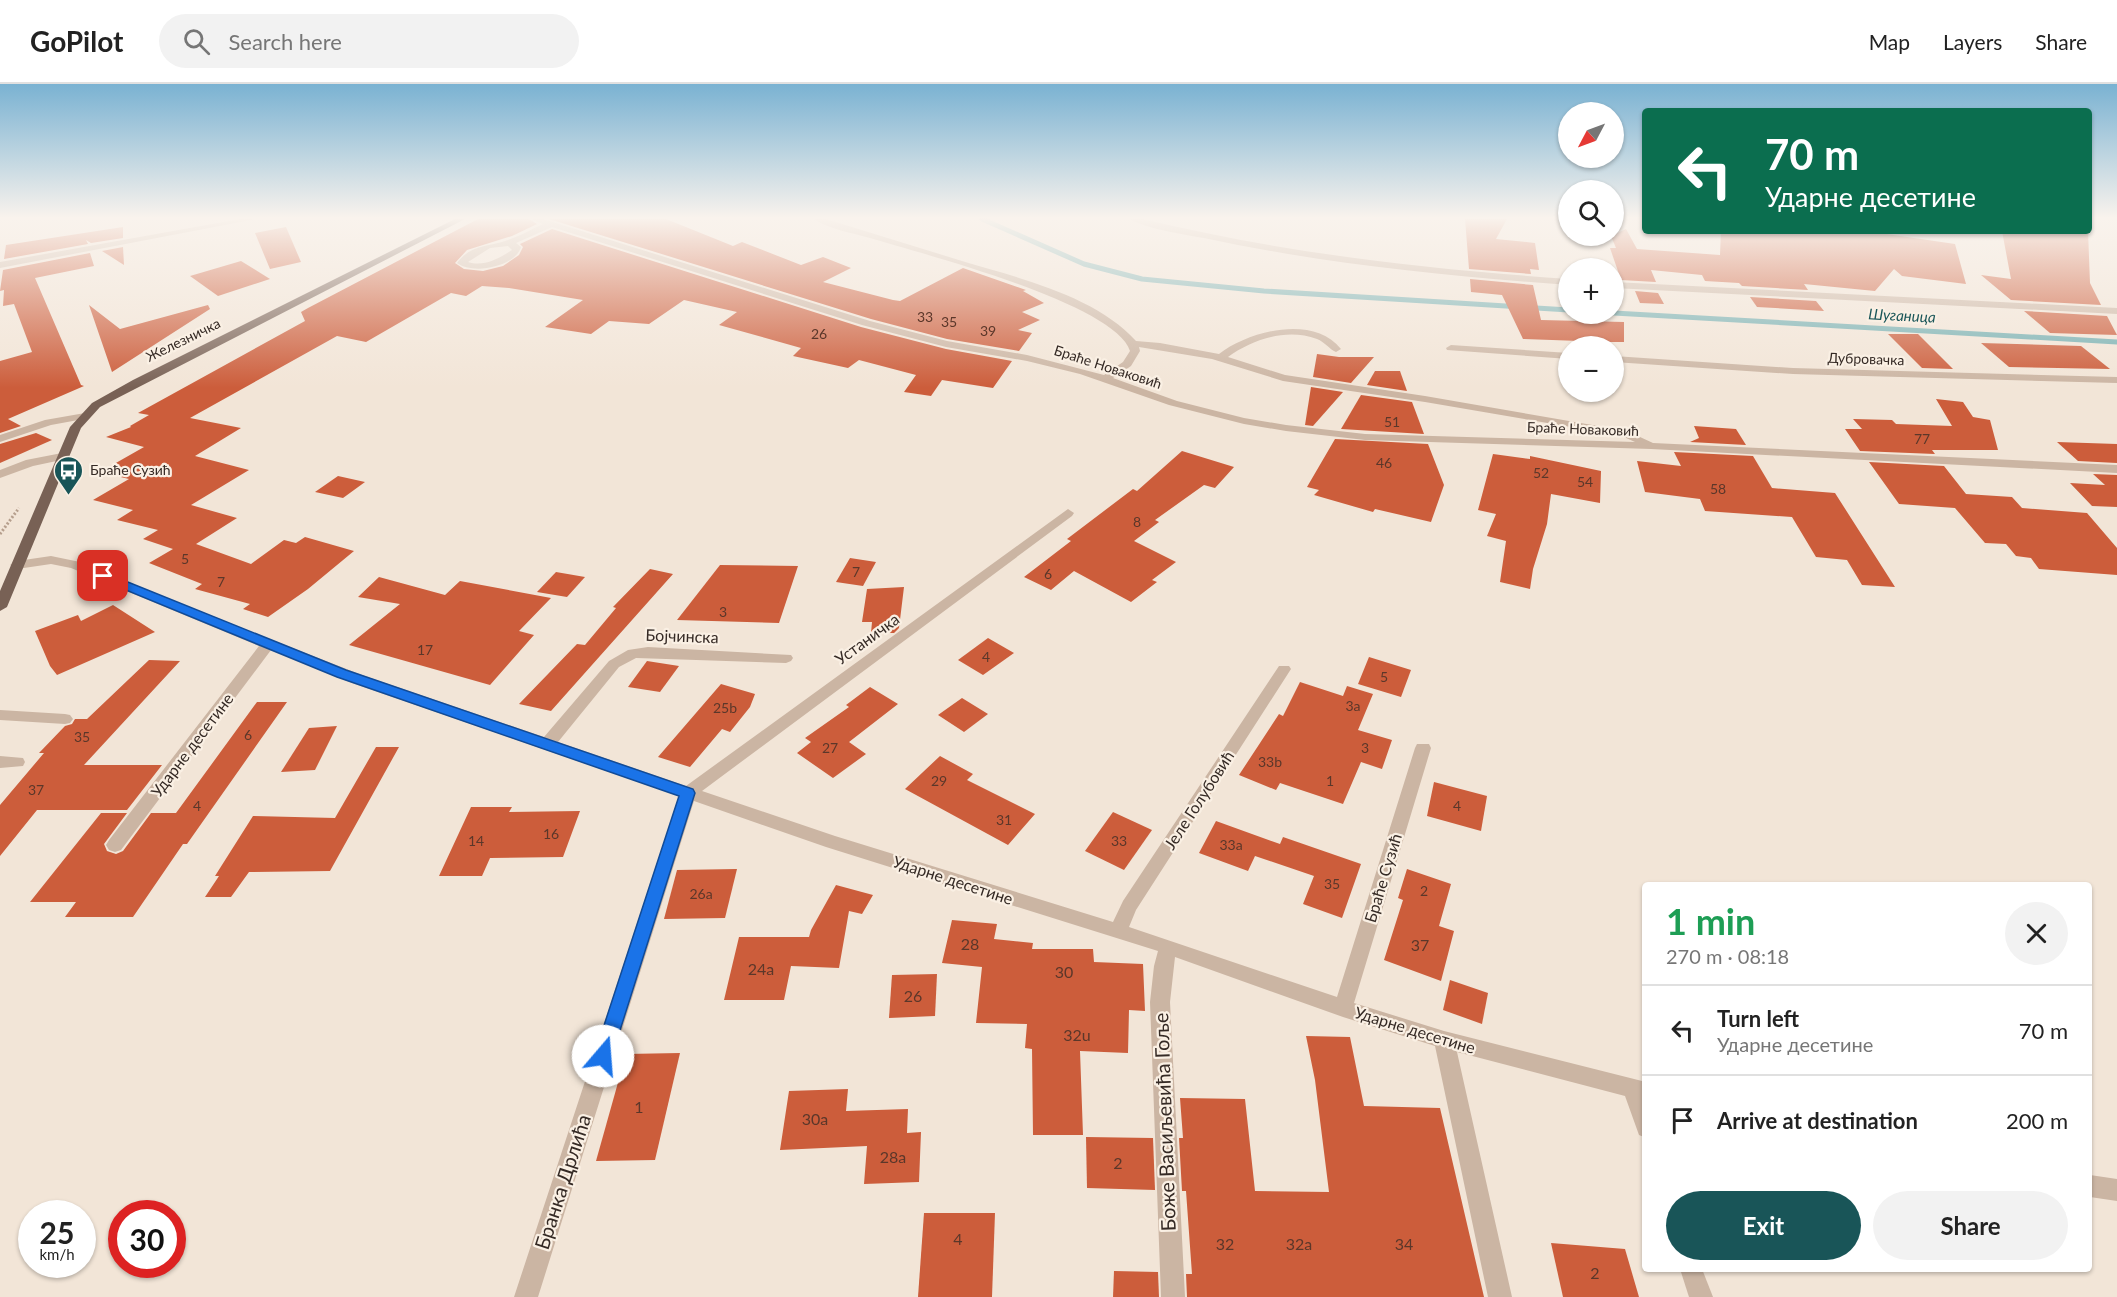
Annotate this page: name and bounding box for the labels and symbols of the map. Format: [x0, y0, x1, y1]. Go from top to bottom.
north arrow [1558, 102, 1624, 168]
water label: Шуганица [1868, 304, 1937, 326]
house number: 33 [917, 308, 933, 325]
house number: 35 [941, 313, 957, 330]
street label: Железничка [143, 314, 223, 365]
house number: 39 [980, 322, 996, 339]
house number: 26 [811, 325, 827, 342]
street label: Браће Новаковић [1052, 341, 1164, 392]
street label: Дубровачка [1827, 349, 1905, 368]
house number: 51 [1384, 413, 1400, 430]
street label: Браће Новаковић [1527, 418, 1639, 439]
house number: 77 [1914, 430, 1930, 447]
bus stop icon: Браће Сузић [53, 454, 85, 496]
house number: 46 [1376, 454, 1392, 471]
place label: Браће Сузић [90, 461, 171, 478]
house number: 52 [1533, 464, 1549, 481]
house number: 54 [1577, 473, 1593, 490]
house number: 58 [1710, 480, 1726, 497]
house number: 8 [1133, 513, 1141, 530]
pin [77, 550, 128, 601]
house number: 5 [181, 550, 189, 567]
house number: 7 [852, 563, 860, 580]
house number: 6 [1044, 565, 1052, 582]
house number: 7 [217, 573, 225, 590]
house number: 3 [719, 603, 727, 620]
street label: Устаничка [831, 609, 903, 668]
street label: Бојчинска [645, 625, 719, 646]
house number: 17 [417, 641, 433, 658]
house number: 4 [982, 648, 990, 665]
house number: 5 [1380, 668, 1388, 685]
street label: Ударне десетине [146, 689, 237, 800]
house number: 3a [1345, 697, 1361, 714]
house number: 25b [713, 699, 737, 716]
house number: 6 [244, 726, 252, 743]
house number: 35 [74, 728, 90, 745]
house number: 27 [822, 739, 838, 756]
house number: 3 [1361, 739, 1369, 756]
street label: Јеле Голубовић [1160, 747, 1237, 853]
house number: 33b [1258, 753, 1282, 770]
house number: 29 [931, 772, 947, 789]
house number: 1 [1326, 772, 1334, 789]
house number: 37 [28, 781, 44, 798]
house number: 4 [193, 797, 201, 814]
house number: 4 [1453, 797, 1461, 814]
house number: 31 [996, 811, 1012, 828]
house number: 16 [543, 825, 559, 842]
street label: Браће Сузић [1360, 831, 1405, 925]
house number: 14 [468, 832, 484, 849]
house number: 33 [1111, 832, 1127, 849]
house number: 33a [1219, 836, 1243, 853]
street label: Ударне десетине [891, 851, 1016, 908]
house number: 35 [1324, 875, 1340, 892]
house number: 2 [1420, 882, 1428, 899]
house number: 26a [689, 885, 713, 902]
house number: 28 [961, 934, 979, 953]
house number: 37 [1411, 935, 1429, 954]
house number: 24a [748, 959, 774, 978]
house number: 30 [1055, 962, 1073, 981]
house number: 26 [904, 986, 922, 1005]
street label: Ударне десетине [1353, 1002, 1478, 1057]
street label: Боже Васиљевића Гоље [1148, 1012, 1180, 1232]
position arrow [571, 1024, 635, 1088]
house number: 32u [1063, 1025, 1091, 1044]
house number: 1 [634, 1097, 644, 1116]
house number: 30a [802, 1109, 828, 1128]
street label: Бранка Дрлића [529, 1111, 595, 1252]
house number: 28a [880, 1147, 906, 1166]
house number: 2 [1113, 1153, 1123, 1172]
speed limit sign: 30 [108, 1200, 186, 1278]
house number: 4 [953, 1229, 963, 1248]
house number: 32 [1216, 1234, 1234, 1253]
house number: 32a [1286, 1234, 1312, 1253]
house number: 34 [1395, 1234, 1413, 1253]
house number: 2 [1590, 1263, 1600, 1282]

